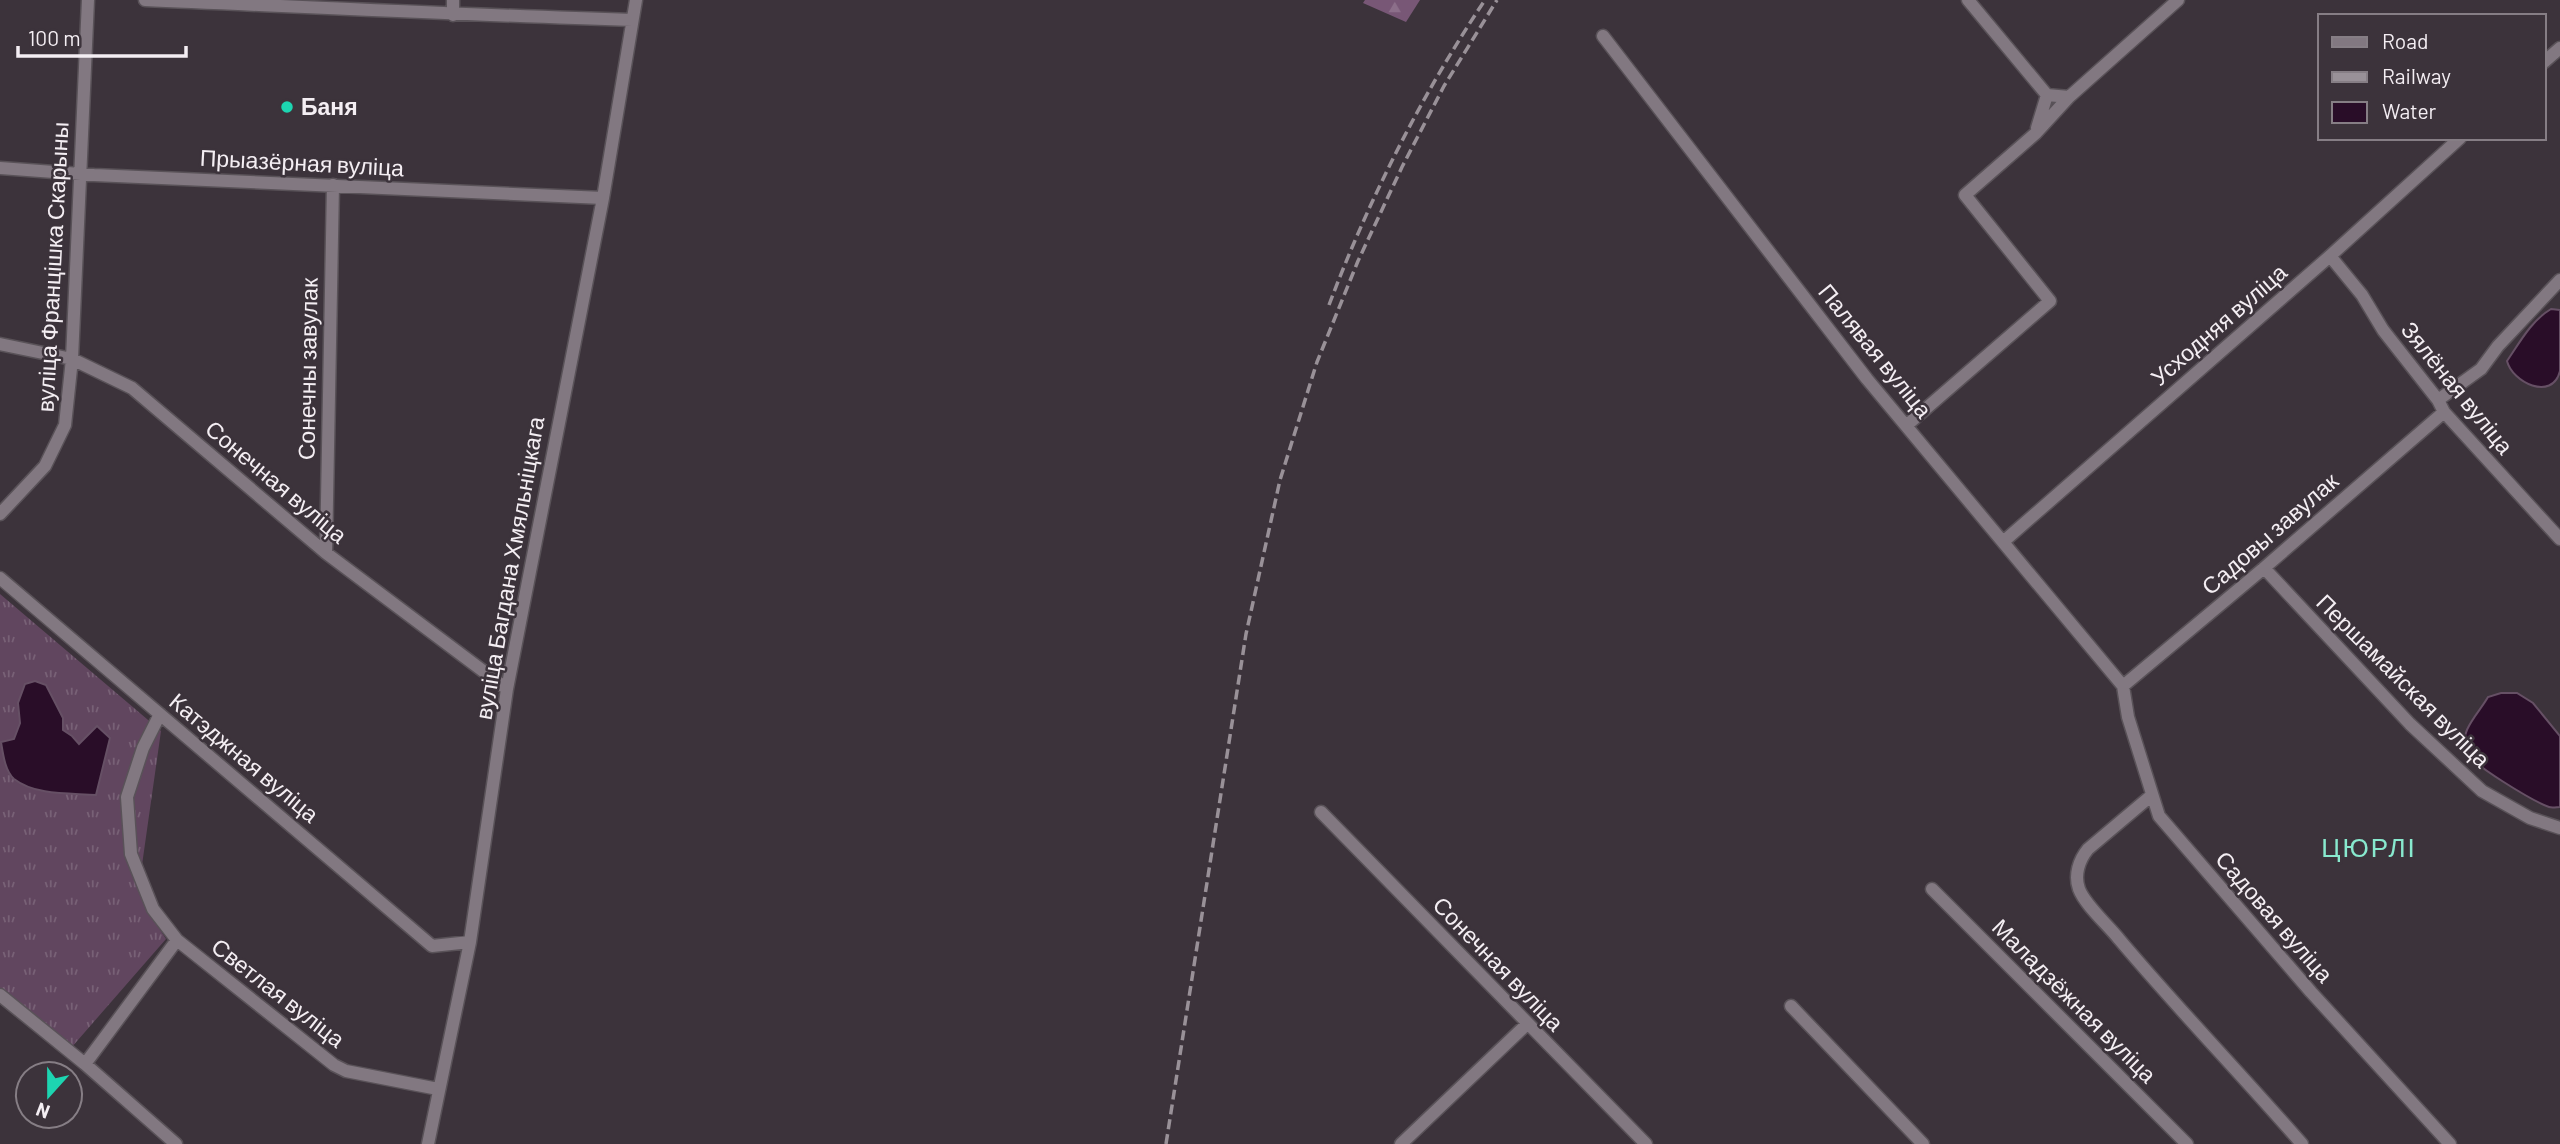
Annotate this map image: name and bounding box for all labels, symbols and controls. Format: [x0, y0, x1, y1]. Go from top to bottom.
scale bar [18, 14, 186, 58]
legend [2318, 14, 2546, 140]
text: 100 m [28, 25, 81, 50]
text: Road [2382, 28, 2428, 53]
text: Railway [2382, 63, 2451, 88]
place label: Баня [301, 92, 358, 120]
text: Water [2382, 98, 2437, 123]
marker: Баня [279, 99, 295, 115]
street label: вуліца Францішка Скарыны [30, 121, 74, 413]
street label: Прыазёрная вуліца [199, 143, 405, 181]
street label: Усходняя вуліца [2145, 257, 2292, 391]
street label: Сонечны завулак [291, 277, 323, 460]
street label: Палявая вуліца [1813, 278, 1938, 423]
street label: Зялёная вуліца [2396, 315, 2520, 459]
street label: Сонечная вуліца [200, 414, 353, 549]
street label: вуліца Багдана Хмяльніцкага [469, 414, 550, 722]
street label: Садовы завулак [2195, 466, 2344, 600]
street label: Першамайская вуліца [2311, 588, 2496, 773]
street label: Катэджная вуліца [164, 687, 325, 828]
district label: ЦЮРЛІ [2321, 831, 2417, 862]
street label: Садовая вуліца [2210, 845, 2340, 988]
street label: Сонечная вуліца [1428, 890, 1570, 1036]
street label: Маладзёжная вуліца [1987, 912, 2163, 1088]
street label: Светлая вуліца [207, 932, 351, 1053]
north arrow [14, 1060, 84, 1130]
text: N [33, 1098, 53, 1124]

